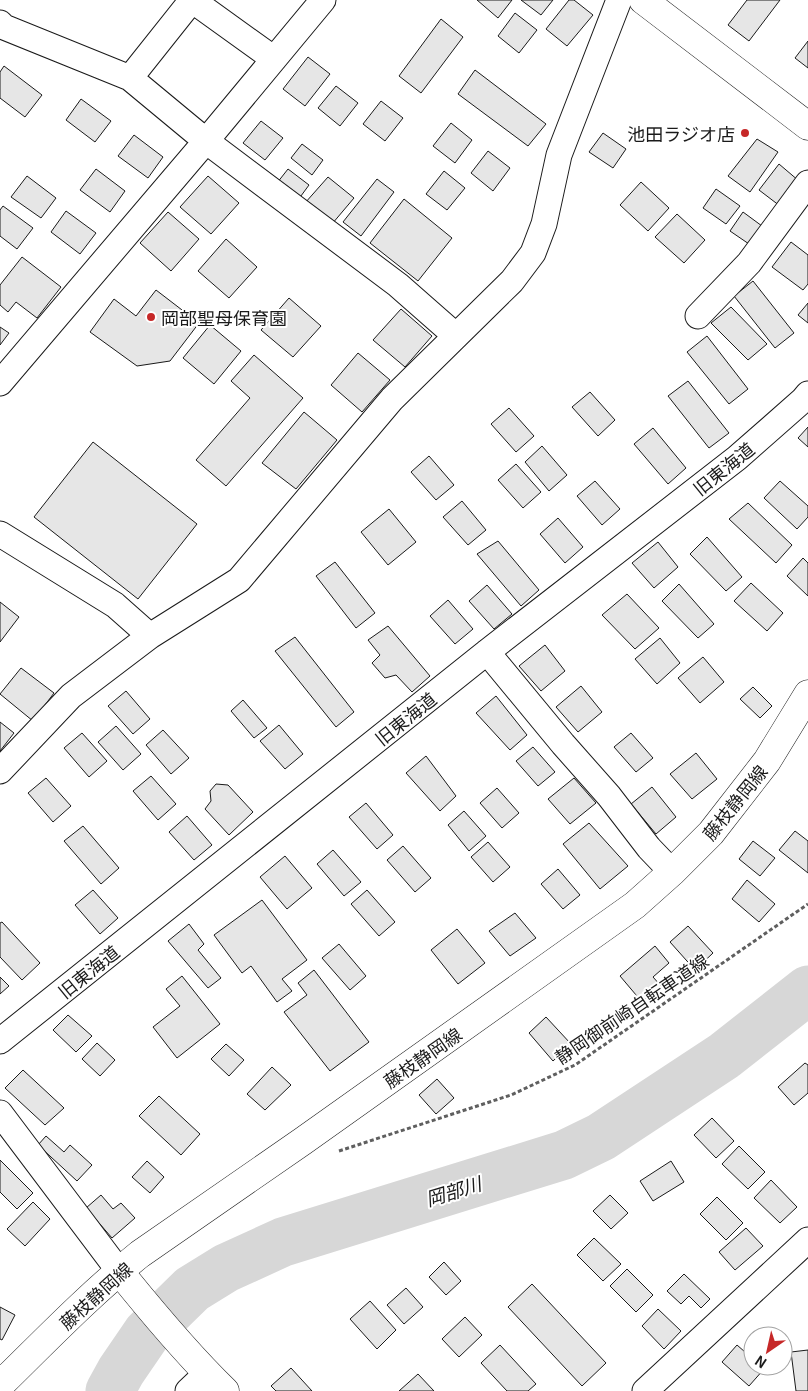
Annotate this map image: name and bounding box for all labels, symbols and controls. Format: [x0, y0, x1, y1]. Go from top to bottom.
place label: 池田ラジオ店 [627, 120, 735, 146]
marker: 池田ラジオ店 [739, 127, 751, 139]
place label: 岡部聖母保育園 [161, 304, 287, 330]
marker: 岡部聖母保育園 [145, 311, 157, 323]
street label: 旧東海道 [687, 435, 759, 501]
street label: 旧東海道 [369, 685, 441, 751]
street label: 藤枝静岡線 [696, 759, 772, 845]
street label: 旧東海道 [52, 938, 124, 1004]
street label: 静岡御前崎自転車道線 [549, 947, 713, 1069]
street label: 藤枝静岡線 [378, 1021, 466, 1093]
water label: 岡部川 [422, 1168, 486, 1211]
street label: 藤枝静岡線 [53, 1255, 137, 1335]
north arrow [743, 1326, 793, 1376]
text: N [750, 1351, 770, 1374]

